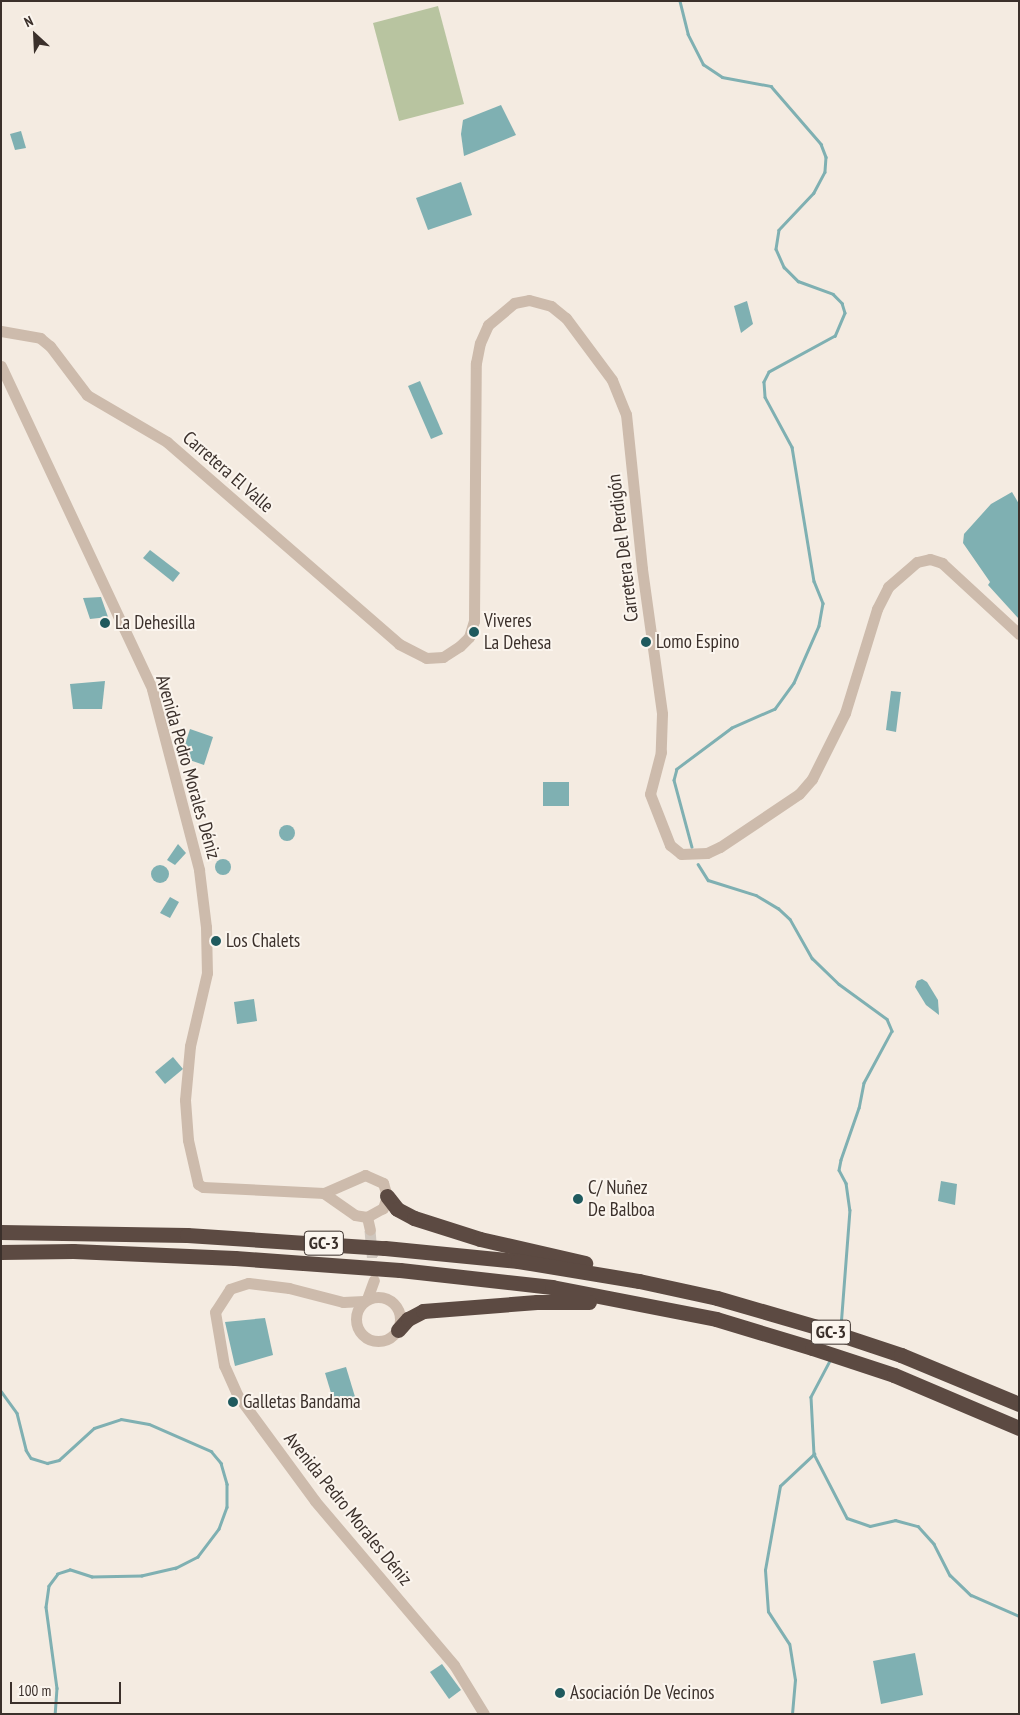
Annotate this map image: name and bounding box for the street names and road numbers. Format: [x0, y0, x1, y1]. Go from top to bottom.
street label: Carretera El Valle [178, 426, 278, 518]
street label: Carretera Del Perdigón [603, 473, 643, 623]
street label: Avenida Pedro Morales Déniz [151, 672, 225, 862]
road number: GC-3 [303, 1228, 345, 1258]
road number: GC-3 [810, 1316, 852, 1348]
street label: Avenida Pedro Morales Déniz [279, 1428, 417, 1590]

